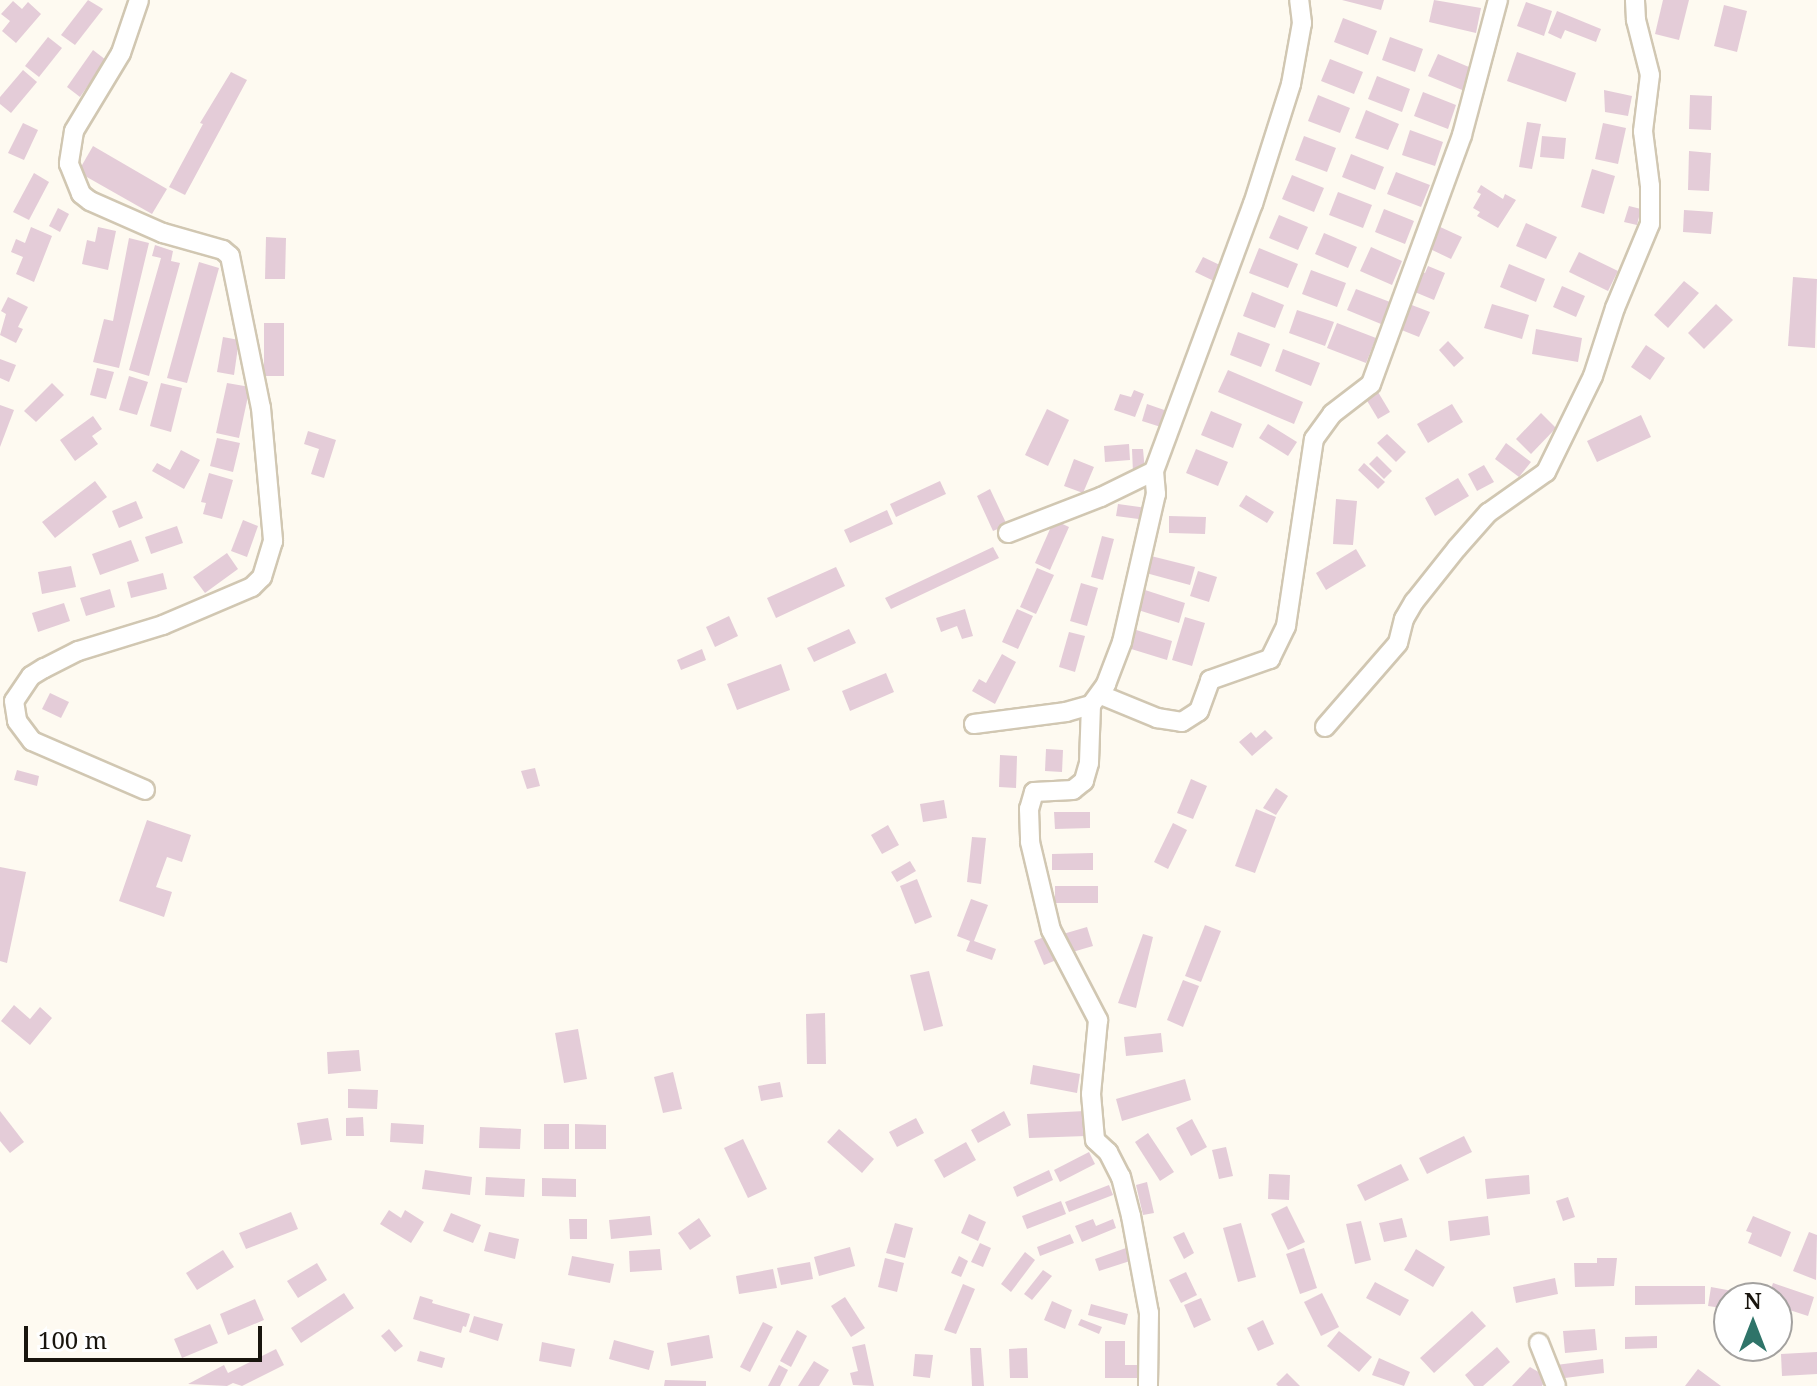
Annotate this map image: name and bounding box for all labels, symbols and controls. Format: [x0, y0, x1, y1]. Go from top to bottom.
north arrow [1713, 1282, 1793, 1362]
text: N [1744, 1285, 1762, 1315]
scale bar [28, 1310, 266, 1360]
text: 100 m [38, 1323, 107, 1356]

